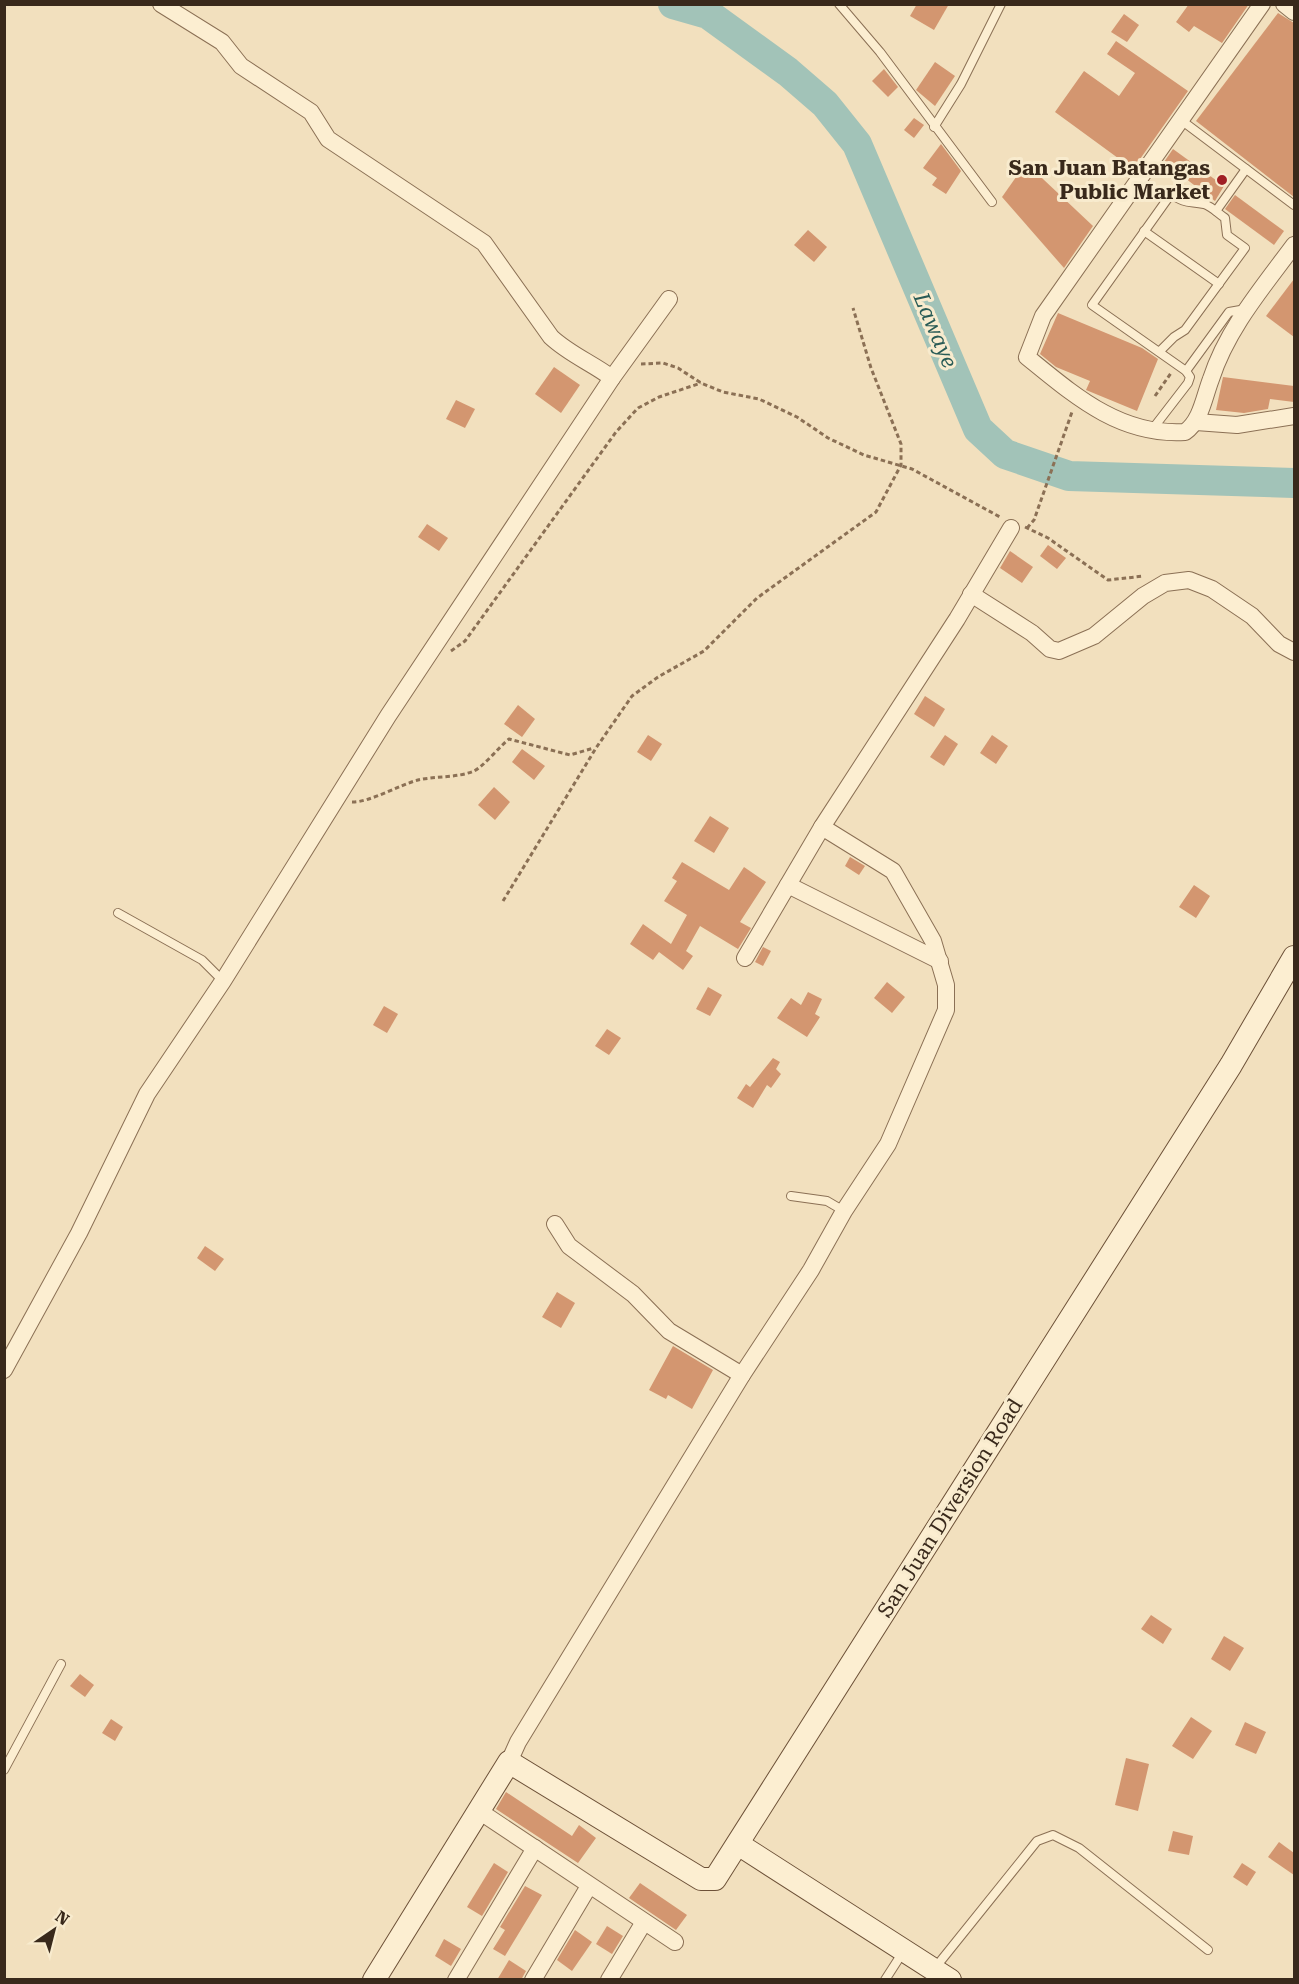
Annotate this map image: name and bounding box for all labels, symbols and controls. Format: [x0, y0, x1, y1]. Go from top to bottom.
place label: San Juan Batangas Public Market [1009, 156, 1210, 204]
marker: San Juan Batangas Public Market [1215, 173, 1229, 187]
water label: Lawaye [908, 288, 962, 371]
street label: San Juan Diversion Road [873, 1394, 1028, 1622]
north arrow [24, 1900, 84, 1960]
text: N [52, 1907, 73, 1929]

